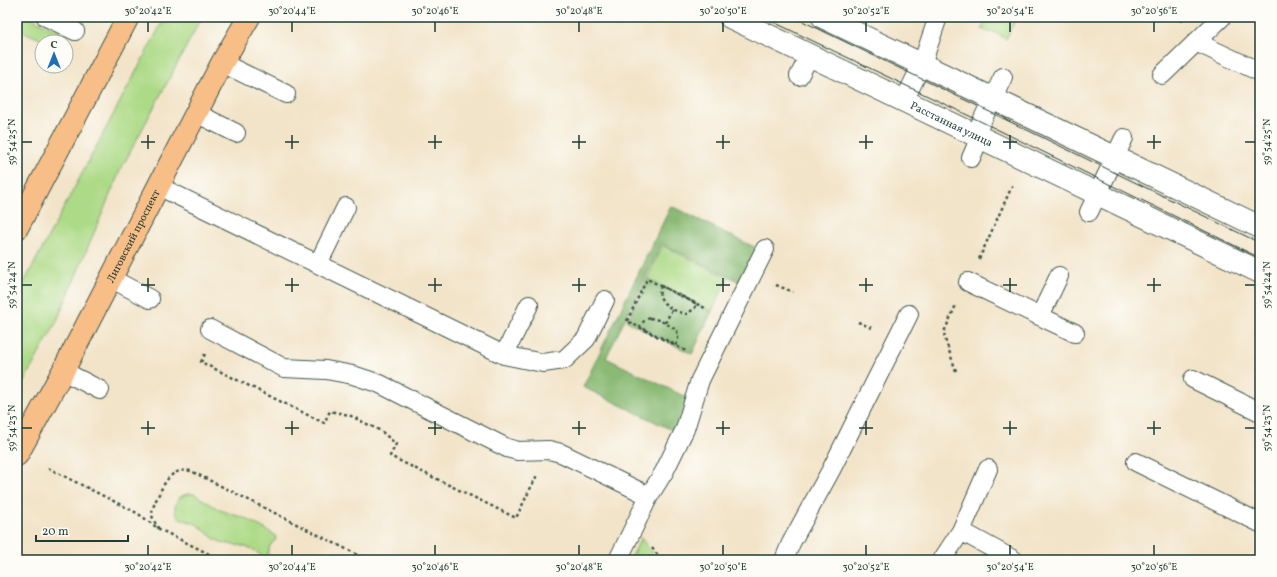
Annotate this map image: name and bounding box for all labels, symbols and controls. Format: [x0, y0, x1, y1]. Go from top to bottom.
text: 30°20'42"E [124, 4, 172, 18]
text: 30°20'44"E [268, 4, 316, 18]
text: 30°20'46"E [411, 4, 459, 18]
text: 30°20'48"E [556, 4, 602, 18]
text: 30°20'50"E [699, 4, 747, 18]
text: 30°20'52"E [843, 4, 889, 18]
text: 30°20'54"E [986, 4, 1034, 18]
text: 30°20'56"E [1131, 4, 1177, 18]
north arrow [34, 34, 74, 74]
text: С [50, 38, 58, 53]
street label: Расстанная улица [907, 99, 995, 151]
text: 59°54'25"N [5, 118, 19, 165]
text: 59°54'25"N [1260, 118, 1274, 165]
street label: Лиговский проспект [104, 187, 165, 286]
text: 59°54'24"N [5, 261, 19, 309]
text: 59°54'24"N [1260, 261, 1274, 309]
text: 59°54'23"N [5, 404, 19, 451]
text: 59°54'23"N [1260, 404, 1274, 451]
scale bar [36, 517, 128, 543]
text: 20 m [42, 524, 69, 540]
text: 30°20'42"E [124, 560, 172, 574]
text: 30°20'44"E [268, 560, 316, 574]
text: 30°20'46"E [411, 560, 459, 574]
text: 30°20'48"E [556, 560, 602, 574]
text: 30°20'50"E [699, 560, 747, 574]
text: 30°20'52"E [843, 560, 889, 574]
text: 30°20'54"E [986, 560, 1034, 574]
text: 30°20'56"E [1131, 560, 1177, 574]

